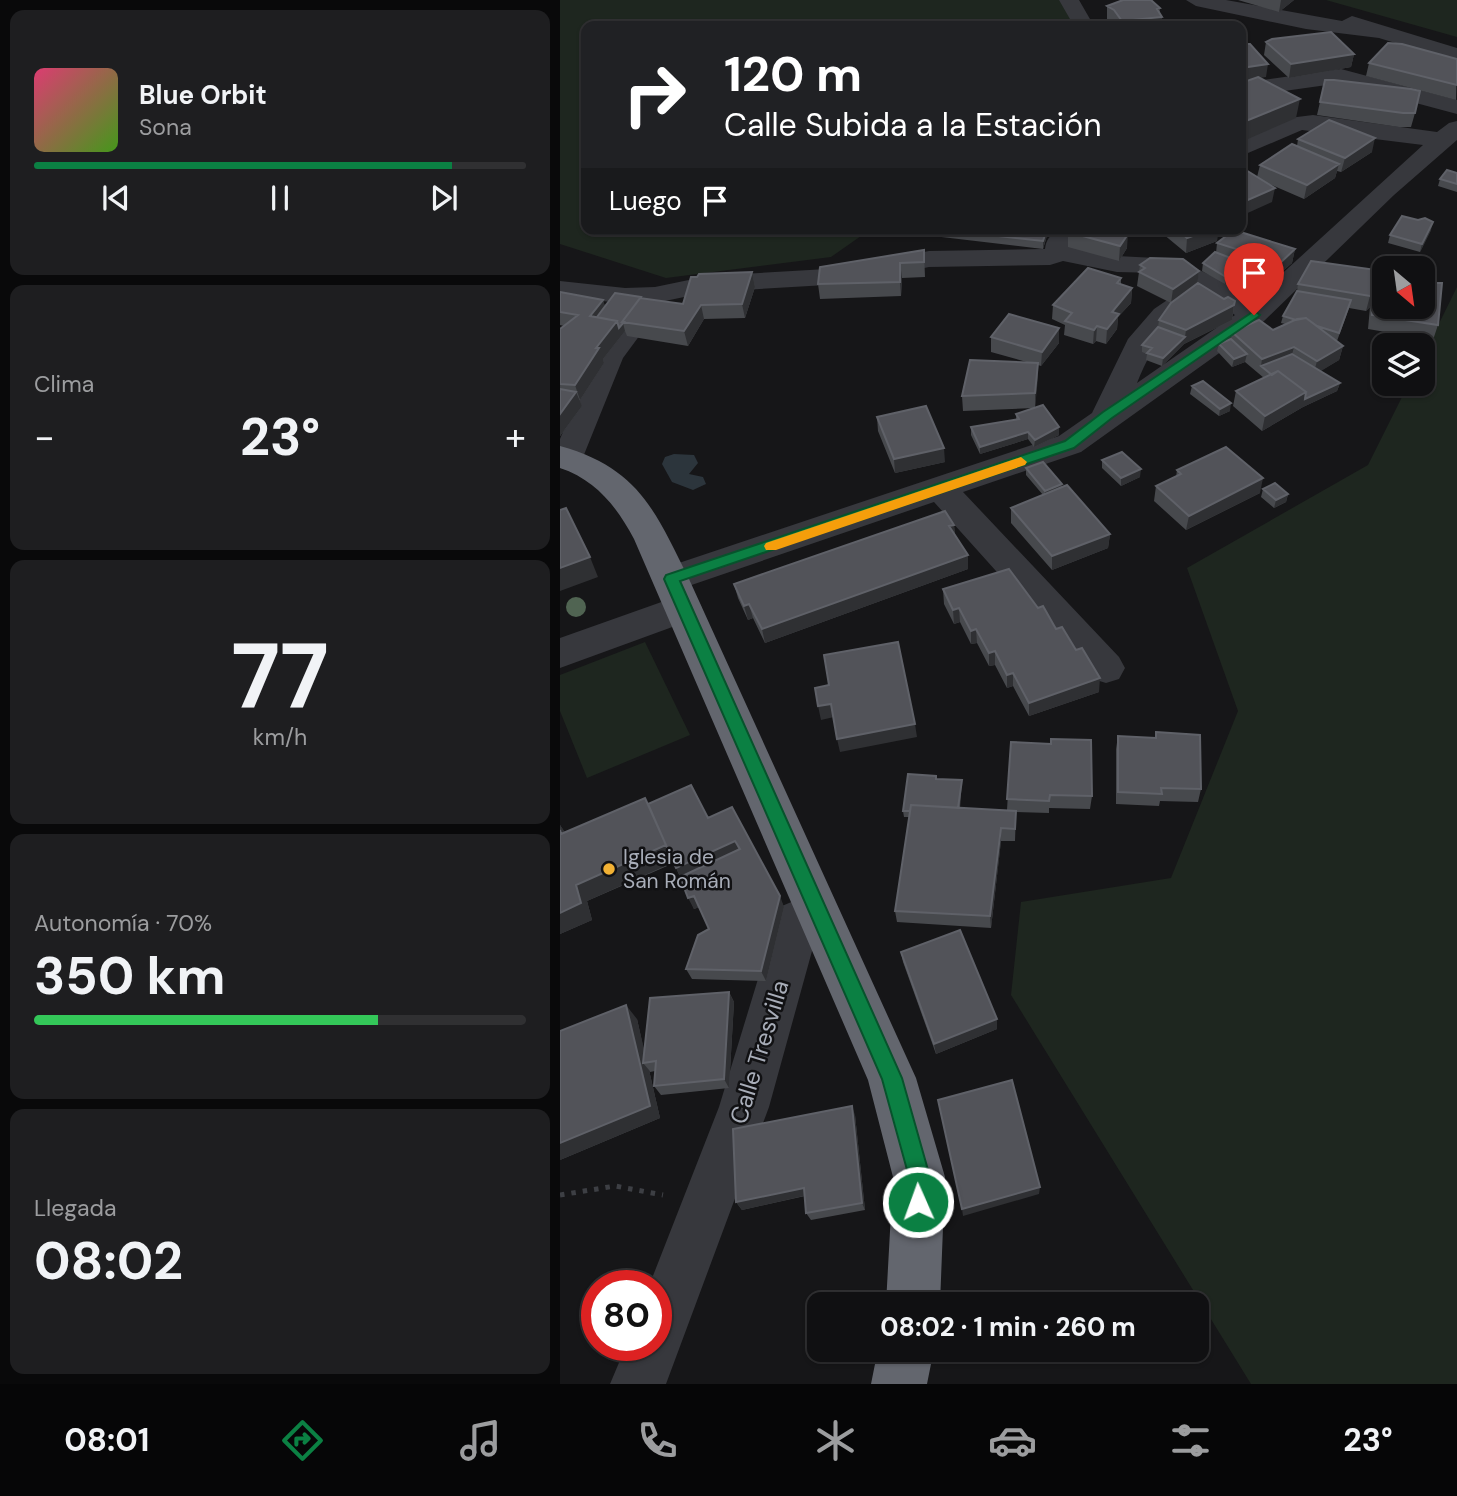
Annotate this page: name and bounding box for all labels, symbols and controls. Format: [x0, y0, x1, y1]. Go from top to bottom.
text: 120 m [724, 42, 862, 106]
icon: right [609, 49, 700, 140]
text: Blue Orbit [139, 78, 267, 112]
text: Calle Subida a la Estación [724, 104, 1102, 146]
text: Sona [139, 112, 192, 142]
icon: previous [97, 179, 135, 217]
icon: pause [261, 179, 299, 217]
icon: next [425, 179, 463, 217]
icon: arrive [696, 182, 734, 220]
text: Luego [609, 184, 682, 218]
pin [1224, 243, 1284, 315]
icon: arrive [1235, 254, 1273, 292]
north arrow [1372, 256, 1435, 318]
map controls [1372, 256, 1435, 396]
button: layers [1372, 333, 1435, 396]
text: Clima [34, 369, 94, 399]
text: 23° [240, 403, 320, 471]
text: − [34, 412, 55, 462]
text: + [505, 412, 526, 462]
text: 77 [231, 617, 329, 735]
text: km/h [253, 722, 307, 752]
place label: Iglesia de San Román [623, 843, 731, 895]
marker: Iglesia de San Román [601, 861, 617, 877]
text: Autonomía · 70% [34, 908, 212, 938]
text: 350 km [34, 942, 226, 1010]
street label: Calle Tresvilla [722, 976, 796, 1128]
position arrow [881, 1165, 955, 1239]
text: Llegada [34, 1193, 117, 1223]
text: 08:02 [34, 1227, 183, 1295]
speed limit sign: 80 [581, 1270, 672, 1361]
text: 08:02 · 1 min · 260 m [880, 1310, 1136, 1344]
icon: directions [278, 1416, 327, 1465]
icon: music [456, 1416, 505, 1465]
icon: phone [633, 1416, 682, 1465]
icon: climate [811, 1416, 860, 1465]
icon: car [988, 1416, 1037, 1465]
icon: filters [1166, 1416, 1215, 1465]
text: 08:01 [64, 1419, 149, 1461]
text: 23° [1343, 1419, 1393, 1461]

